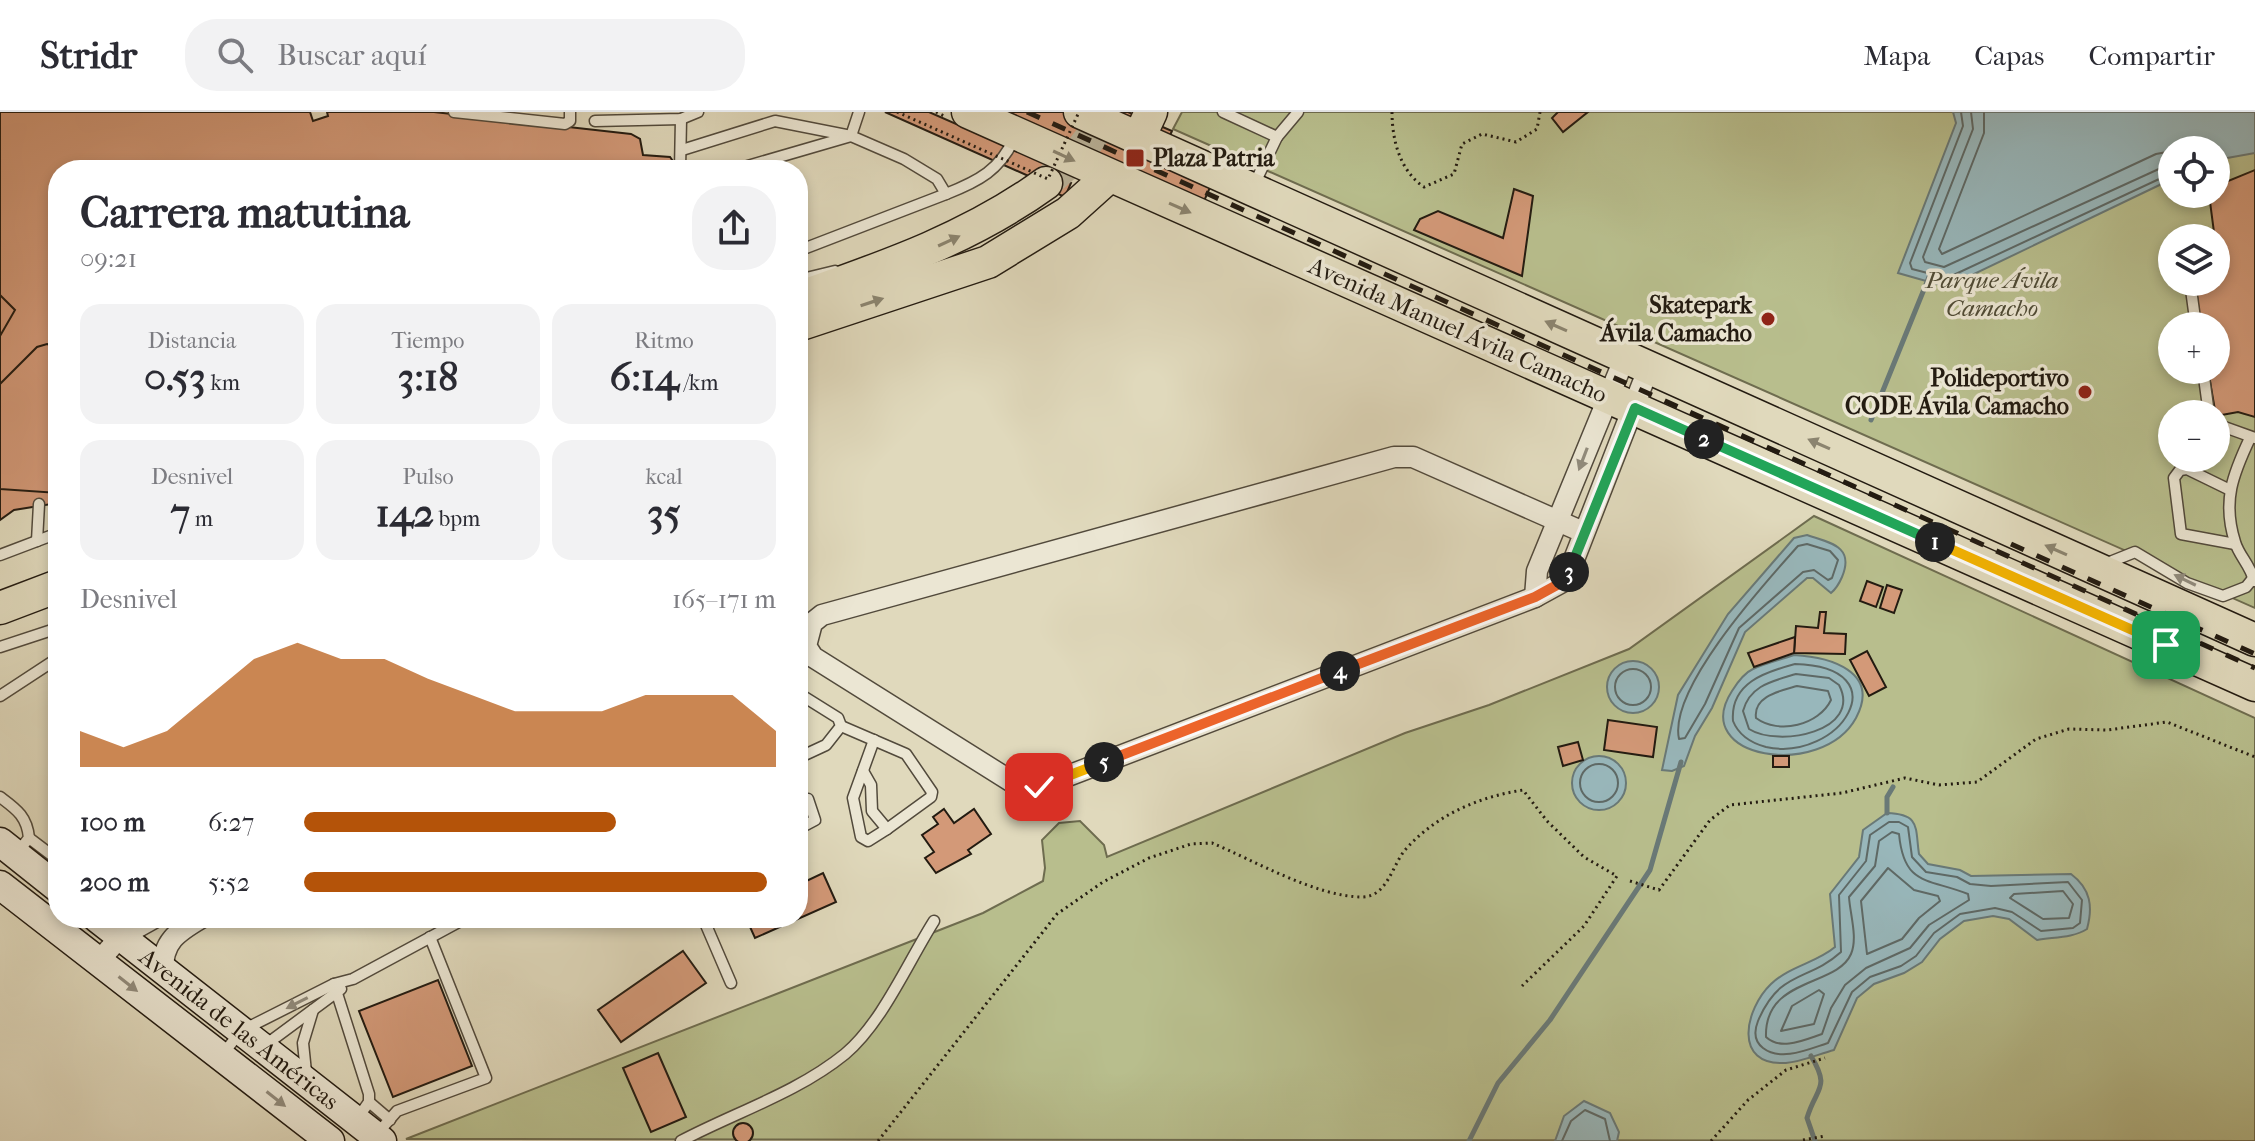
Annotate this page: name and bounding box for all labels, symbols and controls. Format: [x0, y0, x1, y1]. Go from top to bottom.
search box [185, 19, 745, 91]
text: Stridr [40, 33, 137, 78]
icon: search [213, 33, 257, 77]
text: Buscar aquí [277, 38, 426, 73]
text: Mapa [1863, 39, 1930, 72]
text: Capas [1974, 39, 2044, 72]
text: Compartir [2088, 39, 2215, 72]
map controls [2158, 136, 2230, 472]
button: locate [2158, 136, 2230, 208]
place label: Plaza Patria [1153, 144, 1275, 172]
marker: Plaza Patria [1124, 147, 1146, 169]
one-way arrow [1052, 149, 1075, 163]
button: share [692, 186, 776, 270]
text: Carrera matutina [80, 187, 409, 238]
one-way arrow [1168, 201, 1192, 214]
button: layers [2158, 224, 2230, 296]
one-way arrow [938, 234, 961, 248]
text: 09:21 [80, 243, 137, 274]
street label: Avenida Manuel Ávila Camacho [1304, 250, 1612, 409]
park label: Parque Ávila Camacho [1925, 266, 2058, 322]
place label: Skatepark Ávila Camacho [1599, 291, 1753, 347]
one-way arrow [861, 295, 885, 307]
marker: Skatepark Ávila Camacho [1759, 310, 1777, 328]
button: + [2158, 312, 2230, 384]
one-way arrow [1545, 319, 1568, 333]
text: Distancia [148, 328, 236, 354]
text: Tiempo [391, 328, 465, 354]
text: Ritmo [634, 328, 694, 354]
text: 0.53 [144, 354, 206, 400]
text: 3:18 [398, 354, 458, 400]
text: 6:14 [610, 354, 679, 400]
place label: Polideportivo CODE Ávila Camacho [1845, 364, 2069, 420]
text: km [206, 370, 240, 396]
text: /km [679, 370, 718, 396]
marker: Polideportivo CODE Ávila Camacho [2076, 383, 2094, 401]
button: − [2158, 400, 2230, 472]
pin: 2 [1684, 419, 1724, 459]
text: 2 [1698, 426, 1710, 452]
one-way arrow [1807, 437, 1831, 451]
one-way arrow [1577, 447, 1590, 471]
text: Desnivel [151, 464, 233, 490]
text: Pulso [402, 464, 454, 490]
text: kcal [645, 464, 683, 490]
text: 7 [171, 490, 190, 536]
text: 142 [376, 490, 434, 536]
text: 35 [647, 490, 681, 536]
text: m [190, 506, 213, 532]
text: bpm [434, 506, 480, 532]
pin: 1 [1915, 522, 1955, 562]
text: 1 [1931, 529, 1939, 555]
one-way arrow [2044, 544, 2068, 557]
pin: 3 [1549, 552, 1589, 592]
text: 3 [1564, 559, 1574, 585]
one-way arrow [2174, 574, 2197, 587]
text: Desnivel [80, 584, 177, 615]
text: 165–171 m [672, 584, 776, 615]
pin [2132, 611, 2200, 679]
icon: arrive [2144, 623, 2188, 667]
pin: 4 [1320, 651, 1360, 691]
text: 4 [1334, 658, 1347, 684]
pin: 5 [1084, 742, 1124, 782]
text: 5 [1099, 749, 1109, 775]
pin [1005, 753, 1073, 821]
icon: check [1017, 765, 1061, 809]
text: 100 m [80, 807, 145, 838]
text: 6:27 [208, 807, 254, 838]
text: 200 m [80, 867, 149, 898]
text: 5:52 [208, 867, 250, 898]
street label: Avenida de las Américas [133, 942, 344, 1116]
one-way arrow [118, 976, 138, 992]
one-way arrow [285, 996, 308, 1010]
one-way arrow [266, 1090, 286, 1106]

